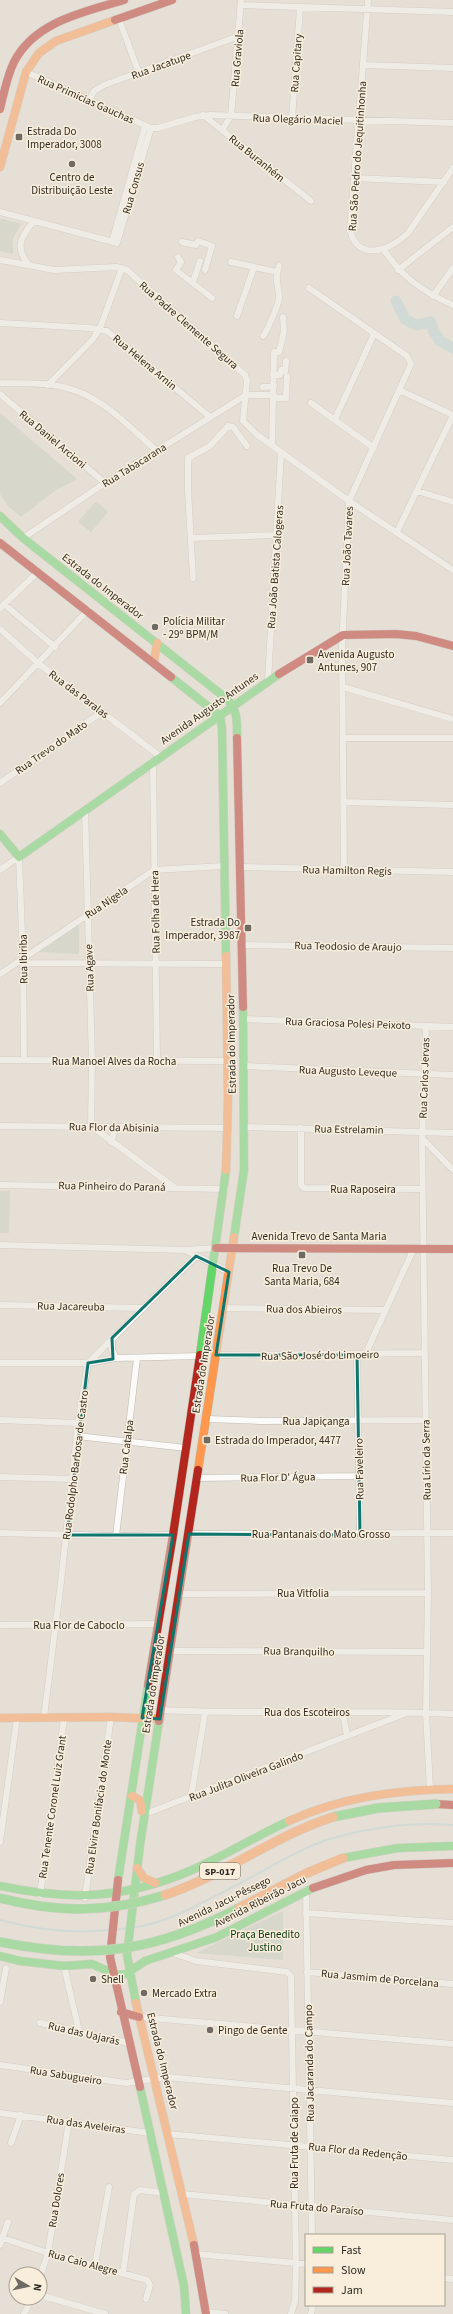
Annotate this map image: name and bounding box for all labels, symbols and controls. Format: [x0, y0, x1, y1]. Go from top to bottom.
street label: Rua Graviola [227, 28, 247, 88]
street label: Rua Capitary [287, 33, 306, 93]
street label: Rua Jacatupe [129, 48, 194, 83]
street label: Rua Primicias Gauchas [35, 71, 137, 128]
street label: Rua São Pedro do Jequitinhonha [345, 80, 370, 232]
street label: Rua Olegário Maciel [252, 110, 344, 129]
place label: Estrada Do Imperador, 3008 [27, 124, 102, 152]
street label: Rua Buranhém [225, 131, 288, 186]
marker: Estrada Do Imperador, 3008 [14, 132, 24, 142]
marker: Centro de Distribuição Leste [67, 159, 77, 169]
street label: Rua Consus [119, 160, 148, 216]
place label: Centro de Distribuição Leste [31, 170, 113, 198]
street label: Rua Padre Clemente Segura [136, 278, 242, 373]
street label: Rua Helena Arnin [110, 331, 180, 394]
street label: Rua Daniel Arcioni [16, 407, 90, 472]
street label: Rua Tabacarana [99, 440, 169, 491]
street label: Rua João Batista Calogeras [264, 504, 287, 629]
street label: Rua João Tavares [338, 505, 357, 586]
street label: Estrada do Imperador [59, 550, 147, 623]
place label: Polícia Militar - 29º BPM/M [163, 614, 225, 642]
marker: Polícia Militar - 29º BPM/M [150, 622, 160, 632]
place label: Avenida Augusto Antunes, 907 [318, 647, 394, 675]
marker: Avenida Augusto Antunes, 907 [305, 655, 315, 665]
street label: Rua das Paralas [46, 667, 112, 722]
street label: Avenida Augusto Antunes [157, 669, 262, 748]
street label: Rua Trevo do Mato [12, 717, 90, 778]
street label: Rua Hamilton Regis [302, 862, 392, 879]
street label: Rua Folha de Hera [147, 870, 164, 954]
street label: Rua Nigela [82, 882, 131, 922]
place label: Estrada Do Imperador, 3987 [165, 915, 240, 943]
marker: Estrada Do Imperador, 3987 [243, 923, 253, 933]
street label: Rua Ibiriba [16, 934, 31, 984]
street label: Rua Teodosio de Araujo [294, 938, 402, 955]
street label: Rua Agave [81, 943, 98, 992]
street label: Estrada do Imperador [223, 994, 240, 1094]
street label: Rua Graciosa Polesi Peixoto [285, 1014, 411, 1033]
street label: Rua Carlos Jervas [416, 1037, 433, 1119]
street label: Rua Manoel Alves da Rocha [52, 1054, 176, 1069]
street label: Rua Augusto Leveque [299, 1062, 398, 1081]
street label: Rua Flor da Abisinia [69, 1119, 159, 1136]
street label: Rua Estrelamin [314, 1121, 384, 1138]
street label: Rua Pinheiro do Paraná [58, 1178, 166, 1195]
street label: Rua Raposeira [330, 1182, 396, 1197]
street label: Avenida Trevo de Santa Maria [252, 1229, 386, 1244]
marker: Rua Trevo De Santa Maria, 684 [297, 1250, 307, 1260]
place label: Rua Trevo De Santa Maria, 684 [264, 1261, 340, 1289]
street label: Rua Jacareuba [37, 1298, 105, 1315]
street label: Rua dos Abieiros [266, 1301, 343, 1318]
street label: Estrada do Imperador [188, 1314, 219, 1414]
street label: Rua São José do Limoeiro [261, 1347, 379, 1364]
street label: Rua Rodolpho Barbosa de Castro [59, 1389, 92, 1541]
street label: Rua Japiçanga [283, 1414, 350, 1429]
street label: Rua Catalpa [116, 1419, 137, 1475]
street label: Rua Lírio da Serra [418, 1419, 435, 1501]
place label: Estrada do Imperador, 4477 [215, 1433, 341, 1448]
marker: Estrada do Imperador, 4477 [202, 1435, 212, 1445]
street label: Rua Faveleiro [351, 1438, 368, 1500]
street label: Rua Flor D' Água [240, 1469, 316, 1486]
street label: Rua Pantanais do Mato Grosso [252, 1527, 390, 1542]
street label: Rua Vitfolia [277, 1586, 329, 1601]
street label: Rua Flor de Caboclo [33, 1618, 125, 1633]
street label: Estrada do Imperador [138, 1634, 169, 1734]
street label: Rua Branquilho [263, 1643, 335, 1660]
street label: Rua dos Escoteiros [264, 1705, 350, 1720]
street label: Rua Tenente Coronel Luiz Grant [35, 1734, 70, 1879]
street label: Rua Elvira Bonifacia do Monte [82, 1738, 115, 1876]
street label: Rua Julita Oliveira Galindo [187, 1748, 306, 1805]
road number: SP-017 [200, 1863, 240, 1879]
street label: Avenida Jacu-Pêssego [175, 1872, 273, 1930]
street label: Avenida Ribeirão Jacu [212, 1872, 309, 1931]
park label: Praça Benedito Justino [230, 1927, 300, 1955]
street label: Rua Jasmim de Porcelana [320, 1966, 439, 1991]
place label: Shell [101, 1972, 124, 1987]
marker: Shell [88, 1974, 98, 1984]
place label: Mercado Extra [152, 1986, 217, 2001]
marker: Mercado Extra [139, 1988, 149, 1998]
street label: Rua Jacaranda do Campo [301, 2004, 318, 2122]
street label: Estrada do Imperador [143, 2011, 182, 2111]
street label: Rua das Uajarás [47, 2018, 122, 2049]
place label: Pingo de Gente [218, 2023, 288, 2038]
marker: Pingo de Gente [205, 2025, 215, 2035]
street label: Rua Sabugueiro [29, 2062, 103, 2089]
street label: Rua Fruta de Caiapo [287, 2097, 302, 2189]
street label: Rua das Aveleiras [45, 2112, 127, 2138]
street label: Rua Flor da Redenção [308, 2139, 408, 2164]
street label: Rua Dolores [45, 2171, 68, 2229]
street label: Rua Fruta do Paraíso [269, 2196, 365, 2219]
legend [305, 2234, 445, 2306]
text: Fast [341, 2242, 361, 2259]
street label: Rua Caio Alegre [46, 2246, 120, 2279]
text: Slow [341, 2262, 366, 2279]
north arrow [8, 2266, 48, 2306]
text: Jam [341, 2282, 363, 2299]
text: N [29, 2283, 45, 2292]

